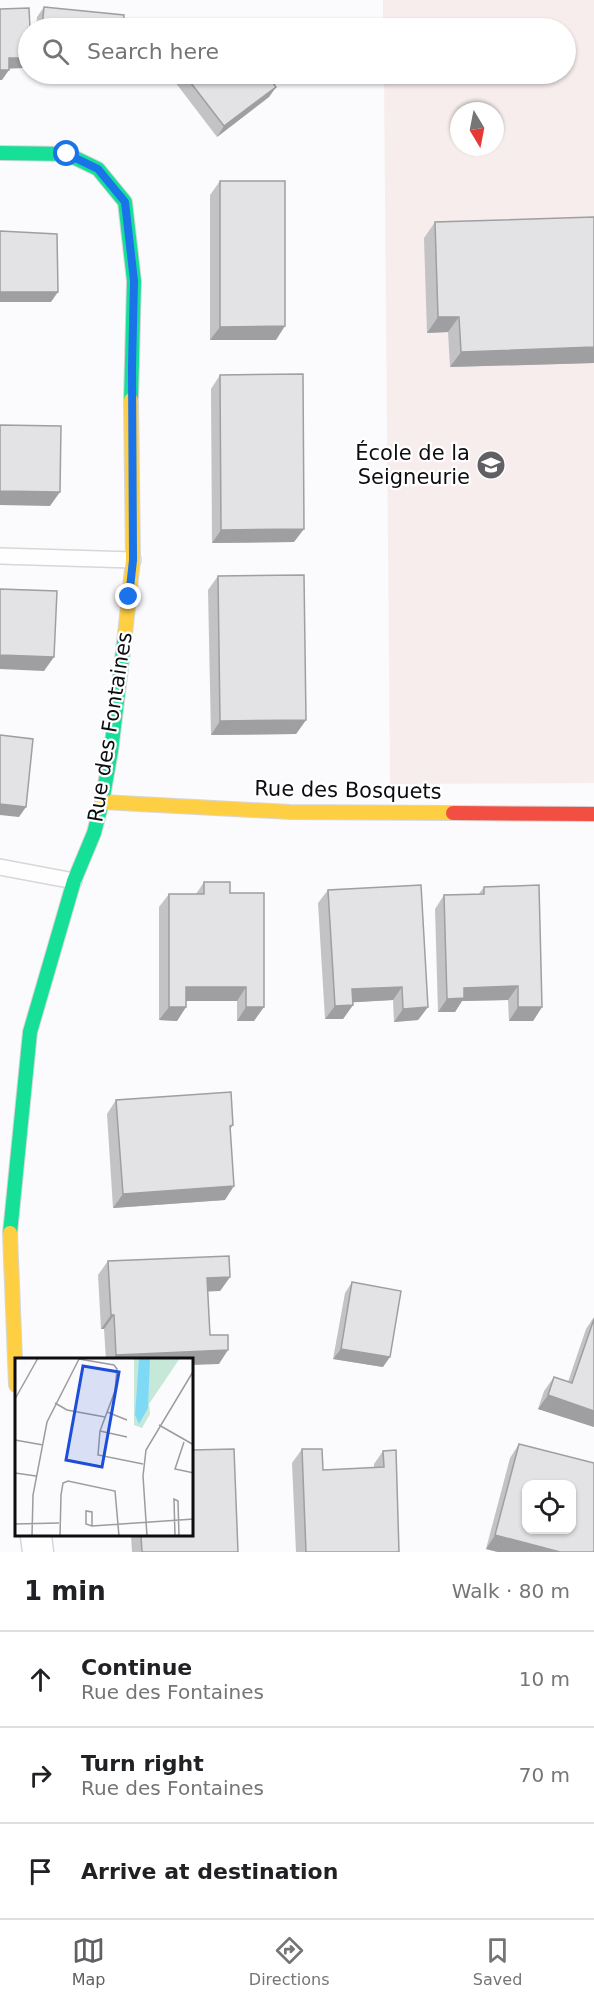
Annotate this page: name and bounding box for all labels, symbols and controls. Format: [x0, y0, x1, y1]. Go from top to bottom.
search box [18, 18, 576, 84]
icon: search [39, 35, 72, 68]
text: Search here [87, 39, 219, 64]
north arrow [450, 102, 504, 156]
route start [53, 140, 79, 166]
place label: École de la Seigneurie [355, 440, 470, 489]
school or university icon: École de la Seigneurie [475, 449, 507, 481]
route end [115, 583, 141, 609]
street label: Rue des Fontaines [83, 630, 137, 824]
street label: Rue des Bosquets [254, 776, 442, 804]
inset map [15, 1358, 194, 1537]
map controls [522, 1480, 576, 1534]
button: locate [522, 1480, 576, 1534]
text: 1 min [24, 1576, 106, 1606]
text: Walk · 80 m [452, 1579, 570, 1603]
text: Continue [81, 1655, 192, 1680]
icon: ahead [24, 1663, 57, 1696]
text: 10 m [519, 1667, 570, 1691]
text: Rue des Fontaines [81, 1680, 264, 1704]
text: Turn right [81, 1751, 204, 1776]
icon: right [24, 1759, 57, 1792]
text: 70 m [519, 1763, 570, 1787]
text: Rue des Fontaines [81, 1776, 264, 1800]
icon: arrive [24, 1855, 57, 1888]
text: Arrive at destination [81, 1859, 338, 1884]
tab: Map [72, 1934, 105, 1989]
tab: Directions [249, 1934, 329, 1989]
tab: Saved [473, 1934, 522, 1989]

